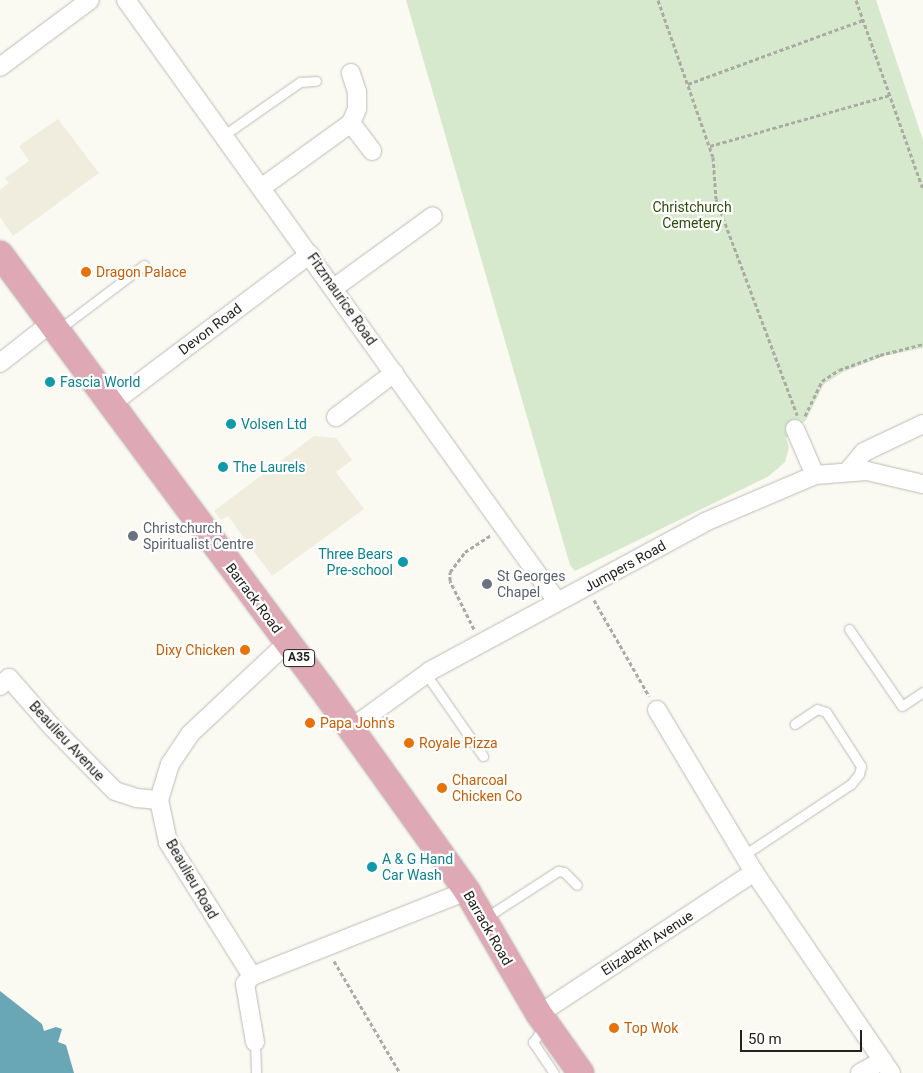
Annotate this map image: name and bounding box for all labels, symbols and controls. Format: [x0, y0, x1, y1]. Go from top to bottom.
park label: Christchurch Cemetery [652, 199, 732, 232]
street label: Fitzmaurice Road [304, 250, 380, 348]
place label: Dragon Palace [96, 264, 186, 280]
marker: Dragon Palace [80, 266, 92, 278]
street label: Devon Road [175, 300, 245, 358]
place label: Fascia World [60, 374, 140, 390]
marker: Fascia World [44, 376, 56, 388]
place label: Volsen Ltd [241, 416, 307, 432]
marker: Volsen Ltd [225, 418, 237, 430]
place label: The Laurels [233, 459, 306, 475]
marker: The Laurels [217, 461, 229, 473]
place label: Christchurch Spiritualist Centre [143, 520, 254, 552]
marker: Christchurch Spiritualist Centre [127, 530, 139, 542]
street label: Jumpers Road [581, 537, 669, 595]
place label: Three Bears Pre-school [318, 546, 393, 578]
marker: Three Bears Pre-school [397, 556, 409, 568]
street label: Barrack Road [222, 560, 286, 636]
place label: St Georges Chapel [497, 568, 565, 600]
marker: St Georges Chapel [481, 578, 493, 590]
place label: Dixy Chicken [156, 642, 235, 658]
marker: Dixy Chicken [239, 644, 251, 656]
road number: A35 [283, 648, 315, 668]
street label: Beaulieu Avenue [26, 698, 108, 784]
place label: Papa John's [320, 715, 395, 731]
marker: Papa John's [304, 717, 316, 729]
place label: Royale Pizza [419, 735, 498, 751]
marker: Royale Pizza [403, 737, 415, 749]
place label: Charcoal Chicken Co [452, 772, 522, 804]
marker: Charcoal Chicken Co [436, 782, 448, 794]
street label: Beaulieu Road [162, 836, 222, 922]
place label: A & G Hand Car Wash [382, 851, 453, 884]
marker: A & G Hand Car Wash [366, 861, 378, 873]
street label: Barrack Road [460, 888, 516, 968]
street label: Elizabeth Avenue [598, 907, 696, 979]
place label: Top Wok [624, 1020, 678, 1036]
scale bar [743, 1020, 866, 1052]
marker: Top Wok [608, 1022, 620, 1034]
text: 50 m [748, 1030, 782, 1048]

